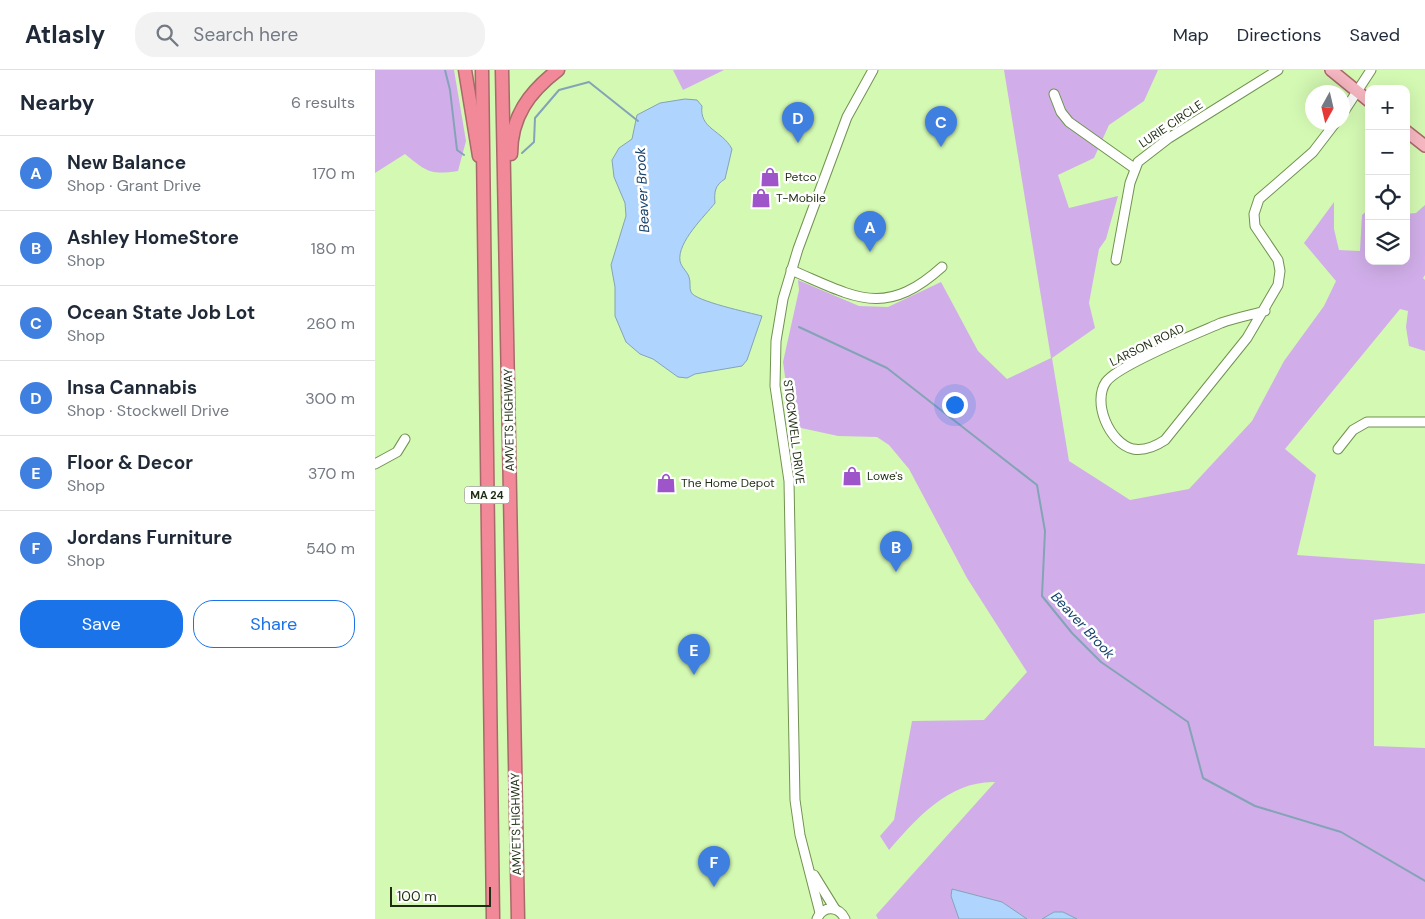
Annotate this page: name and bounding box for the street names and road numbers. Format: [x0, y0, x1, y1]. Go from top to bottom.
street label: LURIE CIRCLE [1136, 97, 1206, 151]
street label: LARSON ROAD [1107, 320, 1187, 370]
street label: AMVETS HIGHWAY [500, 369, 518, 471]
street label: STOCKWELL DRIVE [780, 379, 808, 485]
road number: MA 24 [465, 486, 509, 504]
street label: AMVETS HIGHWAY [507, 773, 525, 875]

